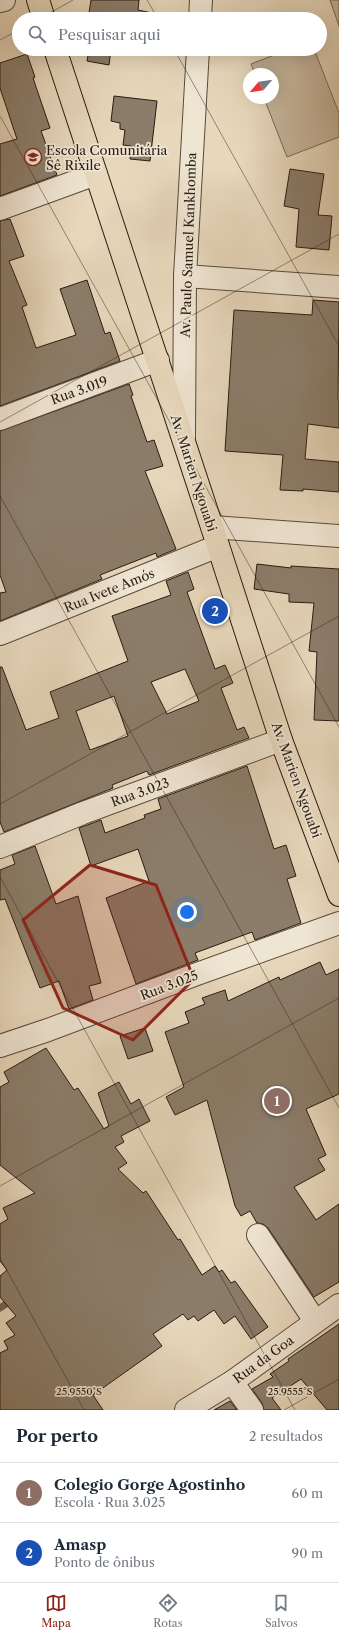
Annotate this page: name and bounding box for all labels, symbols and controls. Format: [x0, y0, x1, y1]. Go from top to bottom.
search box [12, 12, 327, 56]
icon: search [26, 23, 48, 45]
text: Pesquisar aqui [58, 25, 161, 44]
north arrow [243, 68, 279, 104]
place label: Escola Comunitária Sê Rixile [46, 142, 168, 173]
school or university icon: Escola Comunitária Sê Rixile [23, 147, 43, 167]
street label: Av. Paulo Samuel Kankhomba [177, 152, 199, 339]
street label: Rua 3.019 [48, 372, 110, 408]
street label: Av. Marien Ngouabi [167, 412, 220, 534]
street label: Rua Ivete Amós [61, 564, 157, 615]
pin: 2 [202, 596, 228, 626]
street label: Av. Marien Ngouabi [268, 719, 325, 840]
street label: Rua 3.023 [109, 774, 171, 810]
your location [177, 902, 197, 922]
street label: Rua 3.025 [138, 967, 200, 1003]
pin: 1 [264, 1086, 290, 1116]
street label: Rua da Goa [230, 1332, 297, 1386]
text: 25.9550°S [56, 1385, 102, 1398]
text: 25.9555°S [267, 1385, 313, 1398]
text: Por perto [16, 1426, 98, 1446]
text: 2 resultados [249, 1428, 323, 1444]
text: Colegio Gorge Agostinho [54, 1475, 245, 1494]
text: 1 [26, 1485, 32, 1501]
text: 60 m [292, 1485, 323, 1501]
text: Escola · Rua 3.025 [54, 1494, 165, 1510]
text: Amasp [54, 1535, 106, 1554]
text: 2 [25, 1545, 33, 1561]
text: 90 m [292, 1545, 323, 1561]
text: Ponto de ônibus [54, 1554, 155, 1570]
tab: Mapa [41, 1592, 71, 1630]
tab: Rotas [153, 1592, 182, 1630]
tab: Salvos [265, 1592, 298, 1630]

